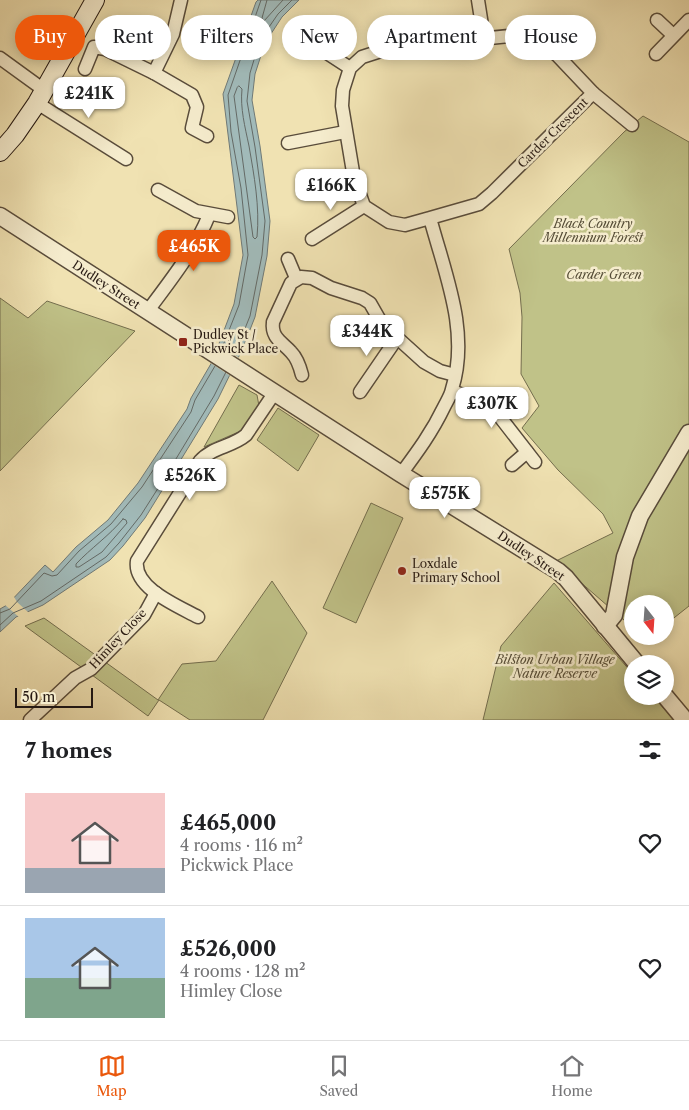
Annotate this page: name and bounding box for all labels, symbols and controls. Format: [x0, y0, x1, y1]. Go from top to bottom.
chip: Buy [15, 15, 85, 60]
chip: Rent [95, 15, 171, 60]
chip: Filters [181, 15, 272, 60]
chip: New [282, 15, 357, 60]
chip: Apartment [367, 15, 495, 60]
chip: House [505, 15, 596, 60]
pin: £241K [54, 76, 124, 119]
text: £241K [64, 83, 114, 103]
street label: Carder Crescent [514, 94, 591, 171]
pin: £166K [296, 168, 366, 211]
text: £166K [306, 175, 356, 195]
park label: Black Country Millennium Forest [541, 216, 644, 245]
pin: £465K [159, 230, 229, 272]
text: £465K [168, 236, 220, 256]
street label: Dudley Street [69, 257, 144, 313]
park label: Carder Green [566, 267, 642, 282]
pin: £344K [332, 314, 402, 357]
text: £344K [341, 321, 393, 341]
place label: Dudley St / Pickwick Place [193, 327, 278, 356]
marker: Dudley St / Pickwick Place [177, 336, 189, 348]
pin: £307K [457, 386, 527, 429]
text: £307K [466, 393, 518, 413]
pin: £526K [155, 458, 225, 501]
text: £526K [164, 465, 216, 485]
pin: £575K [410, 476, 480, 519]
text: £575K [420, 483, 470, 503]
street label: Dudley Street [495, 528, 568, 584]
place label: Loxdale Primary School [412, 556, 500, 585]
marker: Loxdale Primary School [396, 565, 408, 577]
north arrow [624, 595, 674, 645]
map controls [624, 595, 674, 705]
street label: Himley Close [86, 605, 149, 672]
park label: Bilston Urban Village Nature Reserve [494, 652, 616, 681]
button: layers [624, 655, 674, 705]
scale bar [15, 685, 92, 708]
text: 50 m [22, 688, 55, 706]
icon: filters [636, 736, 664, 764]
text: 7 homes [25, 738, 112, 763]
text: £465,000 [180, 810, 276, 835]
icon: home [65, 813, 125, 873]
icon: heart [636, 829, 664, 857]
text: 4 rooms · 116 m² [180, 835, 303, 855]
text: Pickwick Place [180, 855, 294, 875]
text: £526,000 [180, 936, 276, 961]
icon: home [65, 938, 125, 998]
icon: heart [636, 954, 664, 982]
text: 4 rooms · 128 m² [180, 961, 306, 981]
text: Himley Close [180, 981, 282, 1001]
tab: Map [96, 1052, 127, 1100]
tab: Saved [320, 1052, 358, 1100]
tab: Home [551, 1052, 592, 1100]

